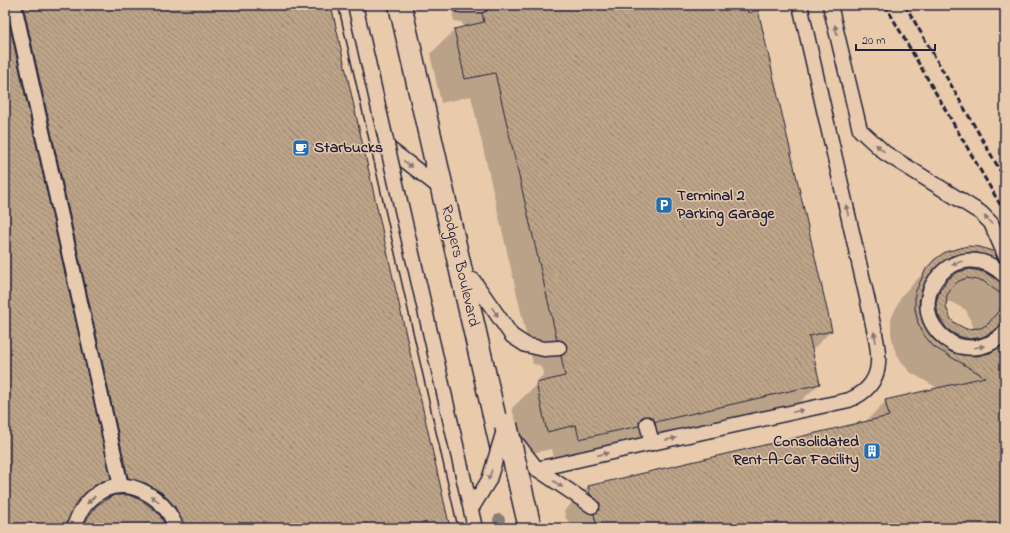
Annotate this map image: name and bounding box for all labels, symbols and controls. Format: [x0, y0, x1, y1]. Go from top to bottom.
one-way arrow [833, 24, 839, 36]
scale bar [856, 26, 935, 52]
text: 20 m [862, 32, 885, 50]
place label: Starbucks [314, 136, 383, 160]
cafe icon: Starbucks [291, 138, 311, 158]
one-way arrow [875, 144, 885, 153]
one-way arrow [402, 159, 413, 168]
place label: Terminal 2 Parking Garage [677, 184, 775, 227]
parking icon: Terminal 2 Parking Garage [654, 195, 674, 215]
street label: Rodgers Boulevard [434, 203, 486, 329]
one-way arrow [844, 204, 850, 216]
one-way arrow [983, 215, 993, 225]
one-way arrow [951, 261, 963, 267]
one-way arrow [491, 307, 499, 317]
one-way arrow [872, 331, 878, 343]
one-way arrow [973, 344, 985, 350]
one-way arrow [791, 408, 804, 414]
place label: Consolidated Rent-A-Car Facility [732, 430, 859, 473]
one-way arrow [664, 435, 677, 441]
building icon: Consolidated Rent-A-Car Facility [862, 441, 882, 461]
one-way arrow [596, 451, 609, 457]
one-way arrow [487, 470, 493, 482]
one-way arrow [553, 480, 563, 488]
one-way arrow [86, 495, 96, 504]
one-way arrow [150, 495, 160, 503]

